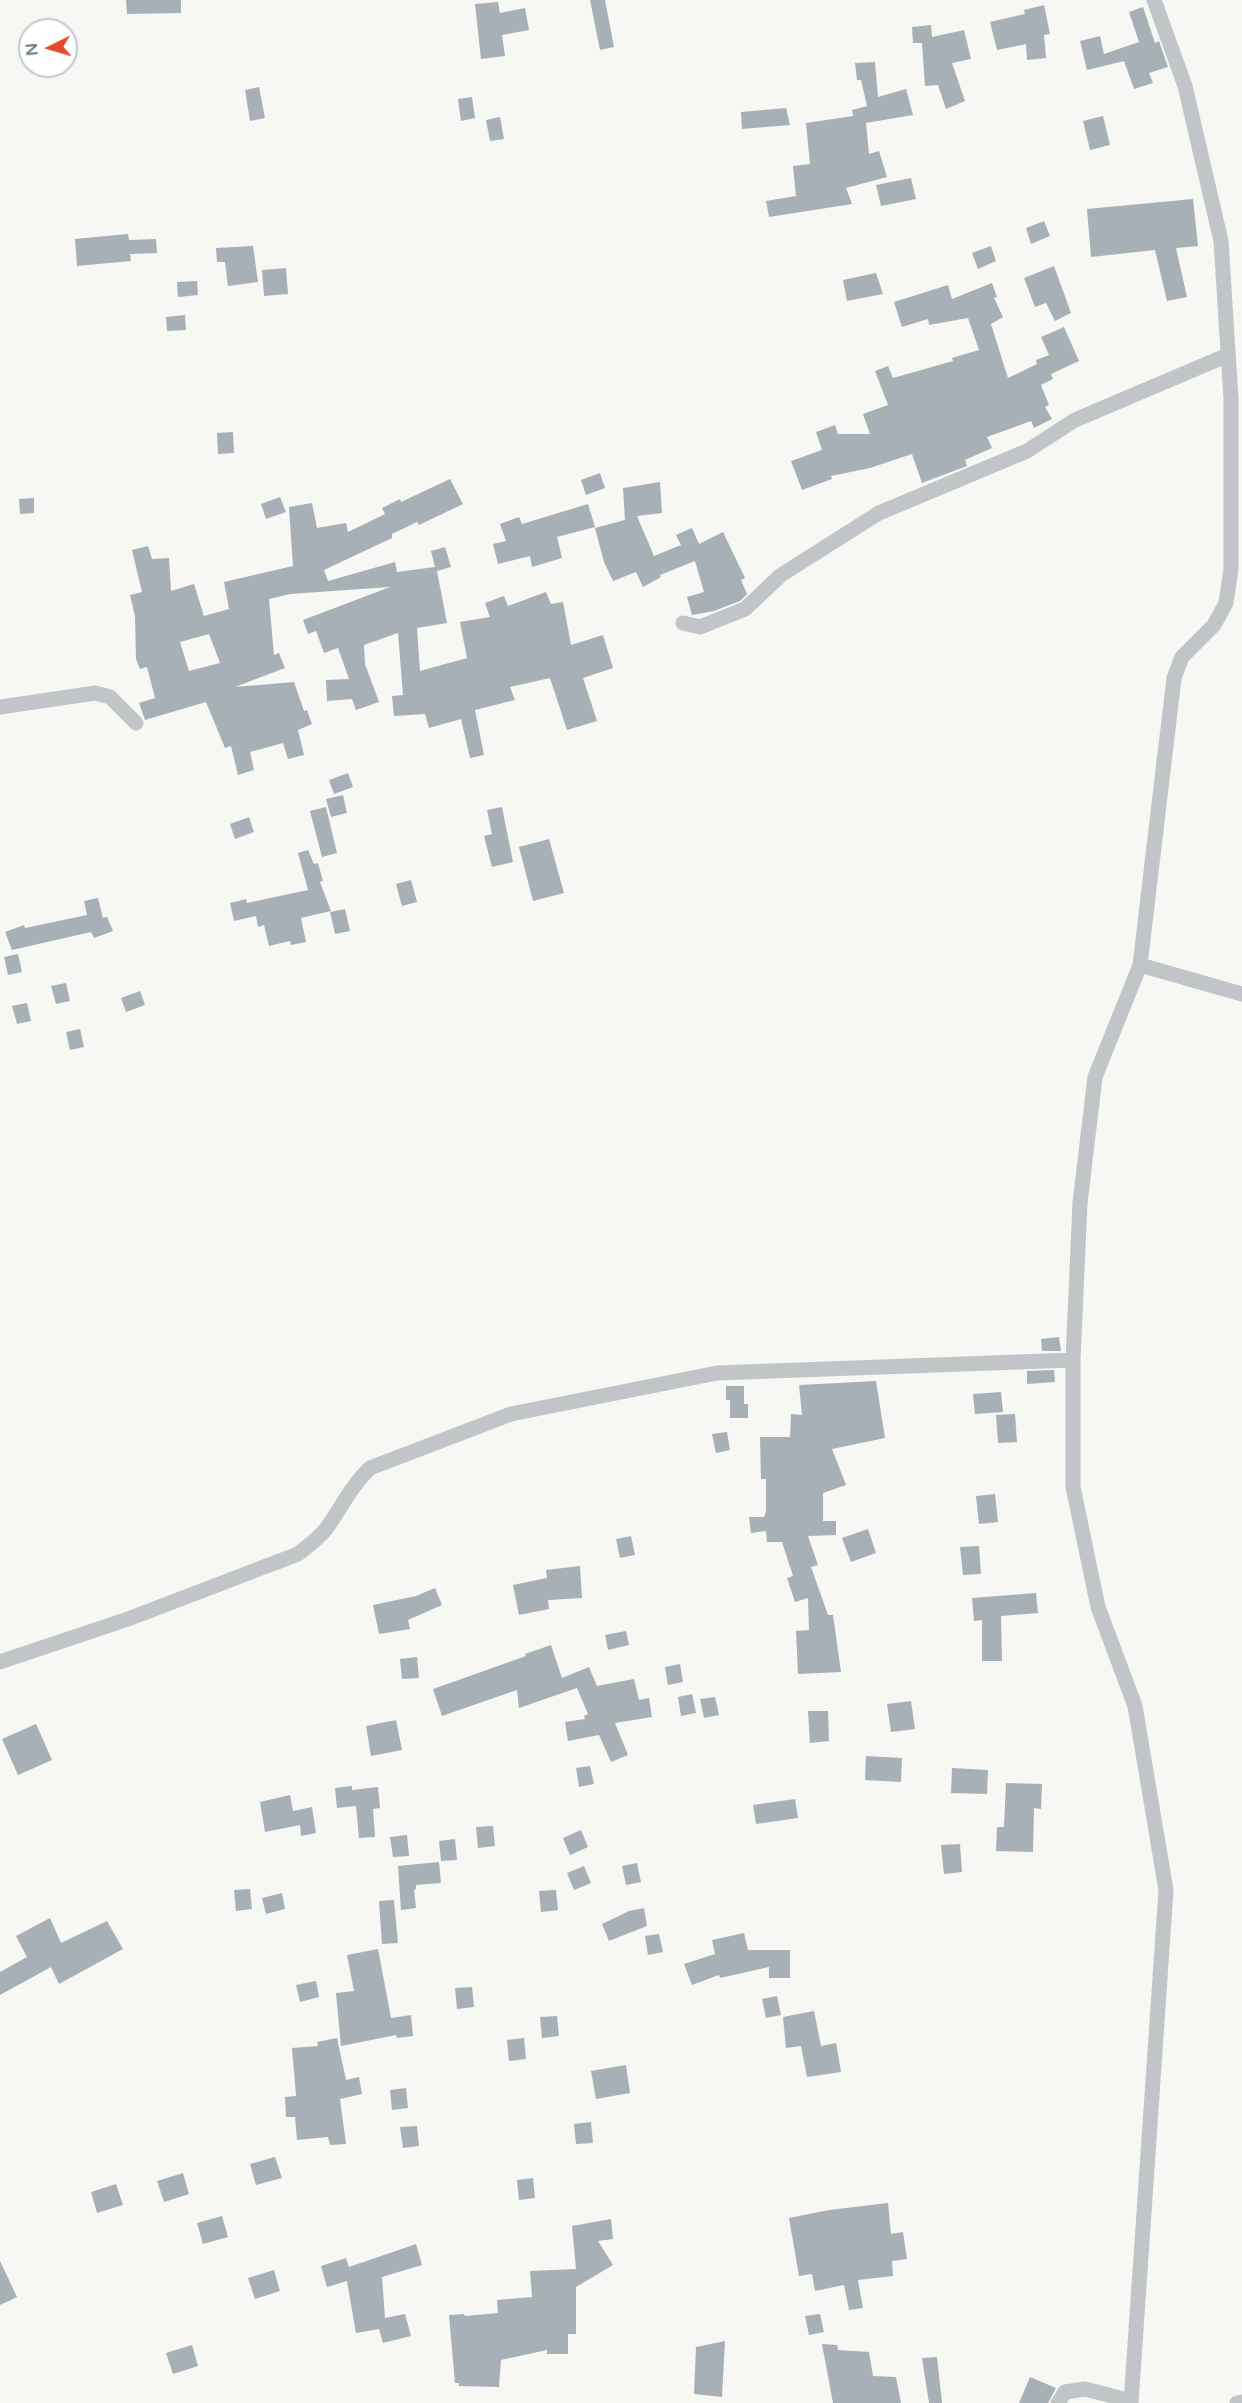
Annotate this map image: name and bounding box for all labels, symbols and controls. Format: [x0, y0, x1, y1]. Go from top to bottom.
north arrow [18, 18, 78, 78]
text: N [22, 42, 43, 57]

